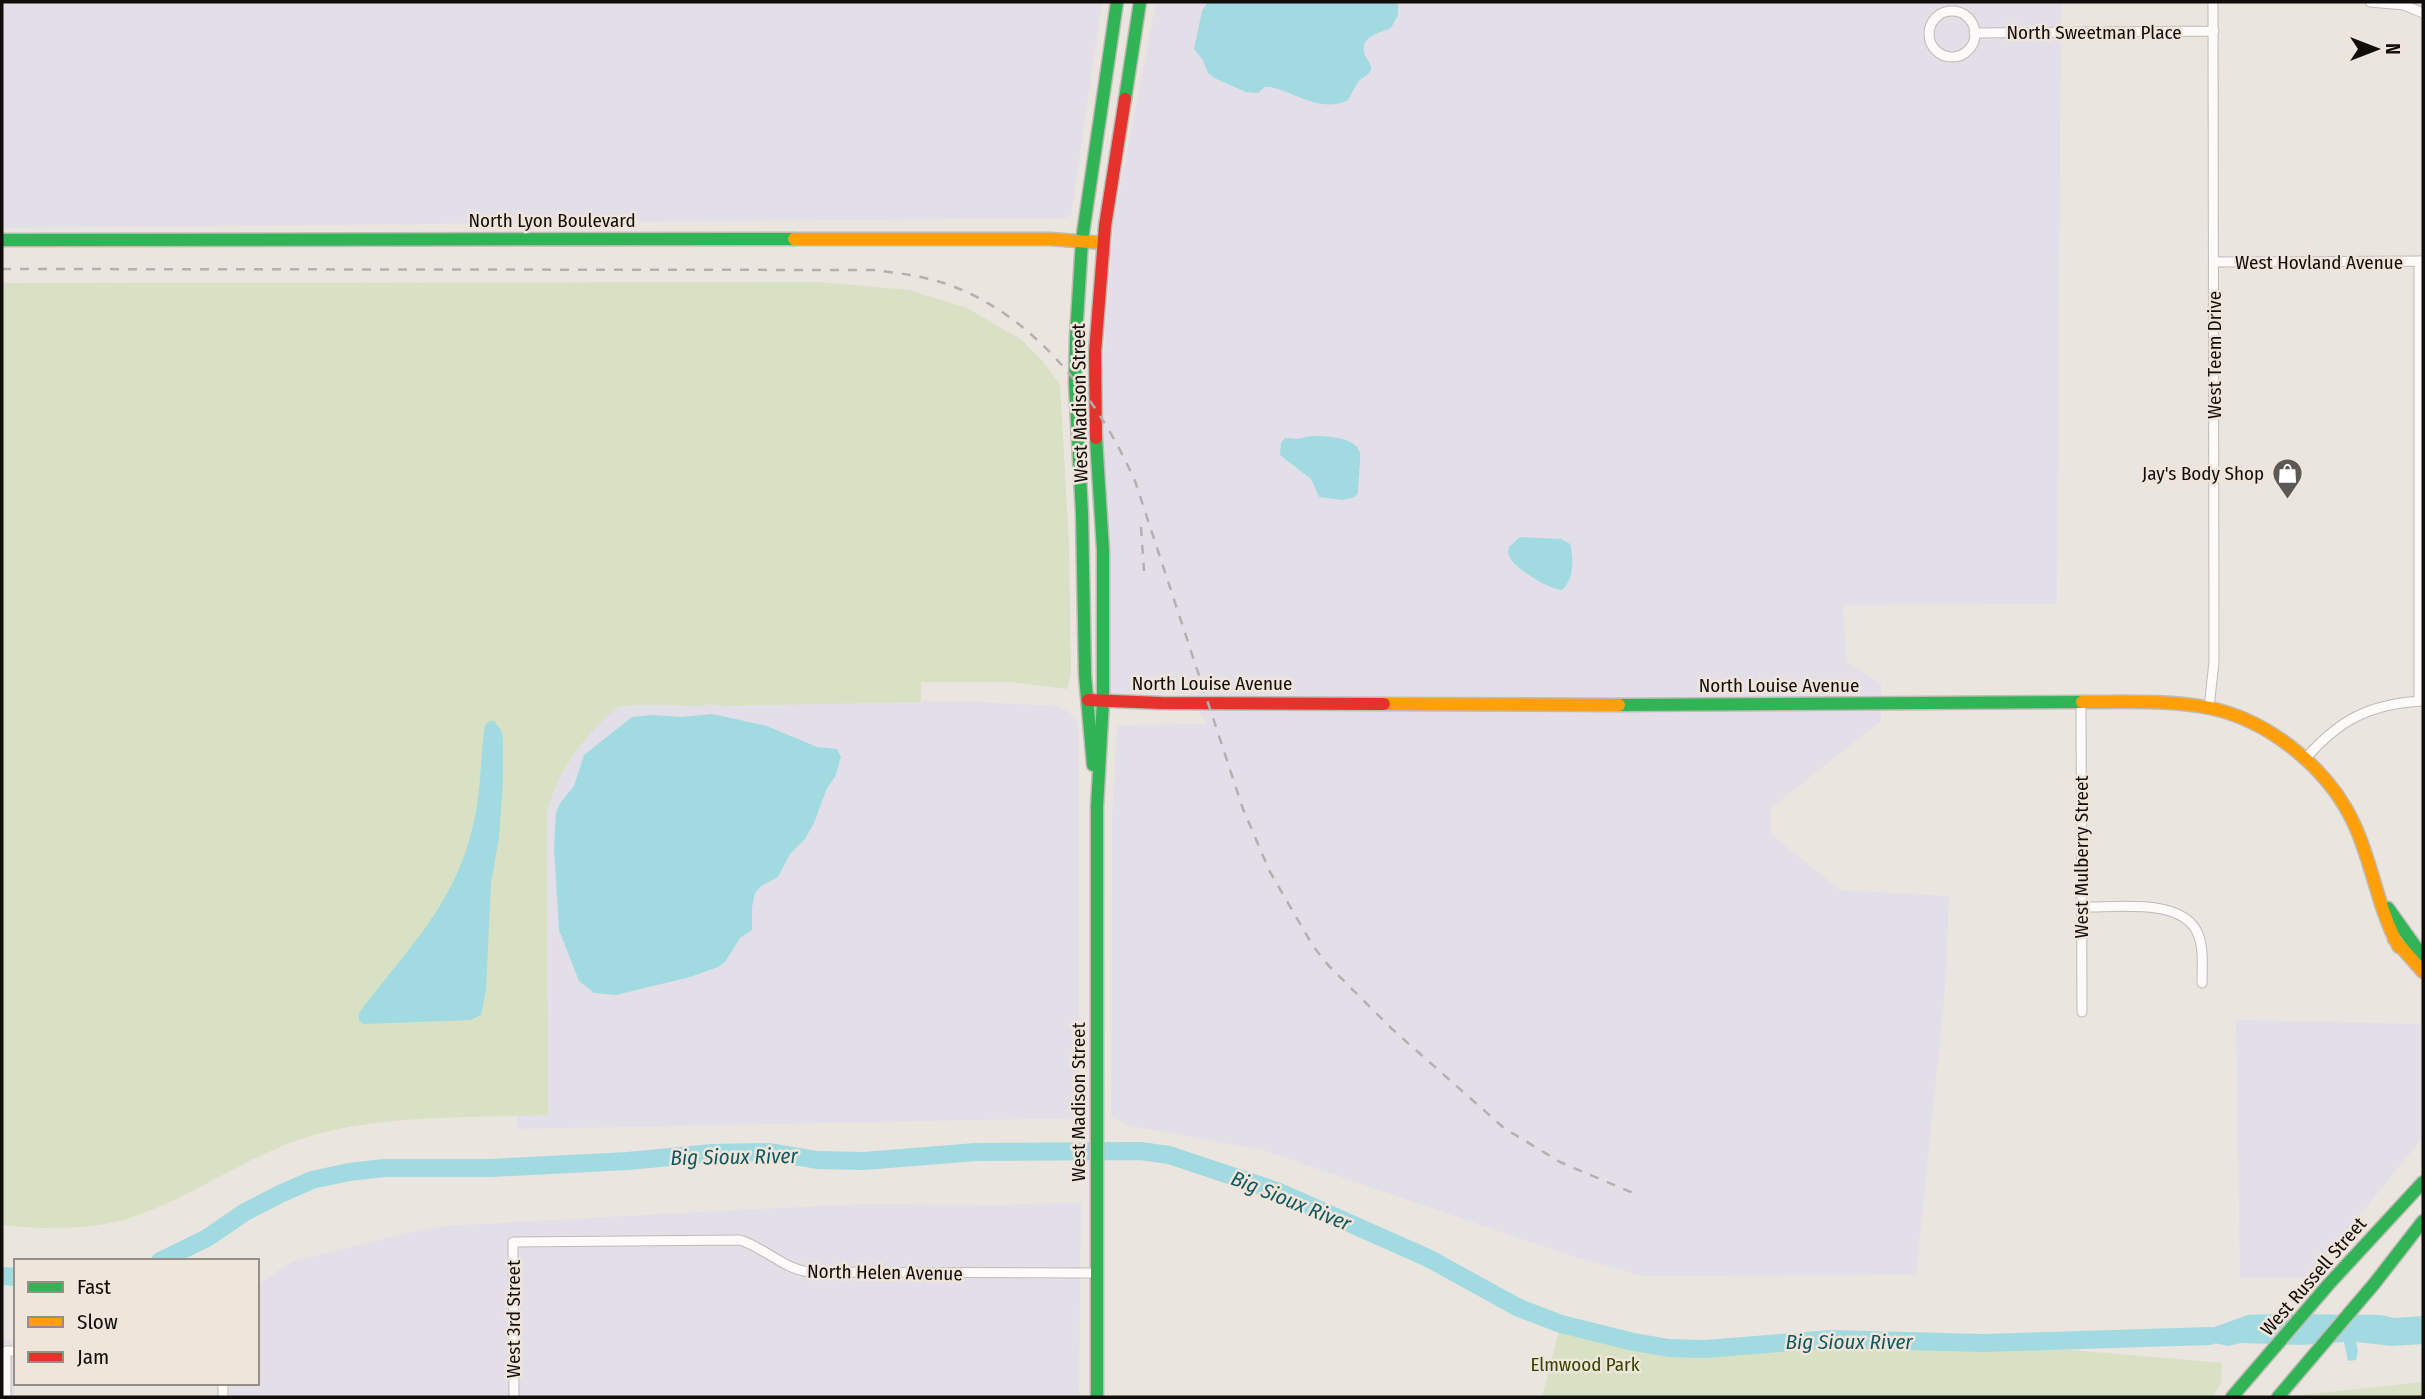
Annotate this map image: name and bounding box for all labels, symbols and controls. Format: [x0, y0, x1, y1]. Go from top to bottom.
north arrow [2341, 14, 2411, 84]
street label: North Sweetman Place [2006, 21, 2182, 44]
text: N [2381, 43, 2404, 55]
street label: North Lyon Boulevard [468, 209, 636, 232]
street label: West Hovland Avenue [2235, 251, 2403, 274]
street label: West Teem Drive [2203, 291, 2226, 419]
street label: West Madison Street [1067, 322, 1092, 483]
shop icon: Jay's Body Shop [2270, 456, 2304, 500]
place label: Jay's Body Shop [2142, 462, 2264, 485]
street label: North Louise Avenue [1132, 672, 1292, 695]
street label: North Louise Avenue [1699, 674, 1859, 697]
street label: West Mulberry Street [2070, 775, 2093, 939]
street label: West Madison Street [1067, 1022, 1090, 1182]
water label: Big Sioux River [670, 1143, 799, 1171]
water label: Big Sioux River [1227, 1165, 1356, 1237]
street label: West Russell Street [2256, 1212, 2371, 1340]
legend [14, 1259, 259, 1385]
street label: West 3rd Street [502, 1259, 525, 1378]
street label: North Helen Avenue [807, 1260, 963, 1285]
text: Fast [77, 1274, 111, 1300]
text: Slow [77, 1309, 118, 1335]
water label: Big Sioux River [1785, 1329, 1913, 1355]
text: Jam [77, 1344, 109, 1370]
park label: Elmwood Park [1530, 1353, 1640, 1376]

